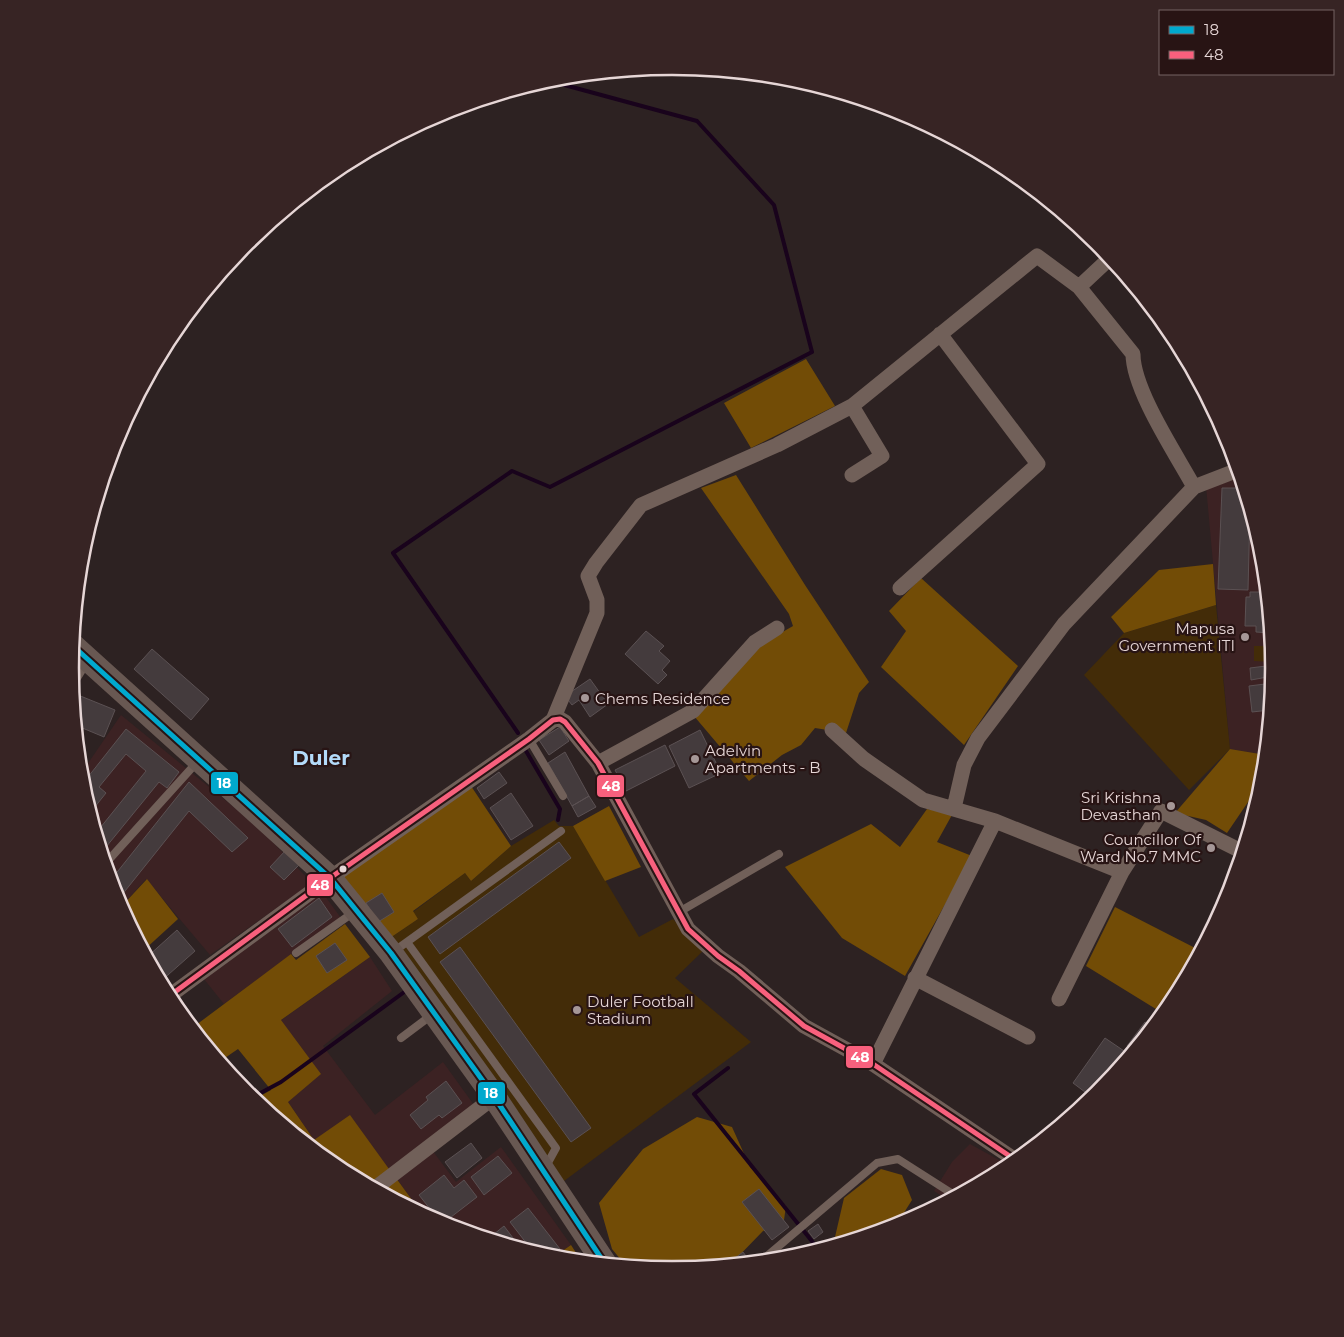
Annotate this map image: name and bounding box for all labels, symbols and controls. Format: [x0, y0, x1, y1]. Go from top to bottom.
legend [1159, 10, 1334, 75]
text: 18 [1204, 20, 1219, 39]
text: 48 [1204, 45, 1224, 64]
place label: Mapusa Government ITI [1118, 619, 1235, 655]
marker: Mapusa Government ITI [1239, 631, 1251, 643]
place label: Chems Residence [595, 689, 730, 708]
marker: Chems Residence [579, 692, 591, 704]
place label: Adelvin Apartments - B [705, 741, 820, 777]
district label: Duler [292, 746, 350, 770]
marker: Adelvin Apartments - B [689, 753, 701, 765]
line badge: 18 [210, 771, 239, 795]
text: 18 [217, 774, 231, 792]
line badge: 48 [596, 774, 625, 798]
text: 48 [601, 777, 621, 795]
place label: Sri Krishna Devasthan [1080, 788, 1161, 824]
marker: Sri Krishna Devasthan [1165, 800, 1177, 812]
place label: Councillor Of Ward No.7 MMC [1080, 830, 1202, 866]
marker: Councillor Of Ward No.7 MMC [1205, 842, 1217, 854]
unlabelled marker [338, 864, 348, 874]
line badge: 48 [306, 873, 334, 897]
text: 48 [310, 876, 330, 894]
place label: Duler Football Stadium [587, 992, 694, 1028]
marker: Duler Football Stadium [571, 1004, 583, 1016]
line badge: 48 [845, 1045, 874, 1069]
text: 48 [850, 1048, 870, 1066]
line badge: 18 [477, 1081, 506, 1105]
text: 18 [484, 1084, 498, 1102]

